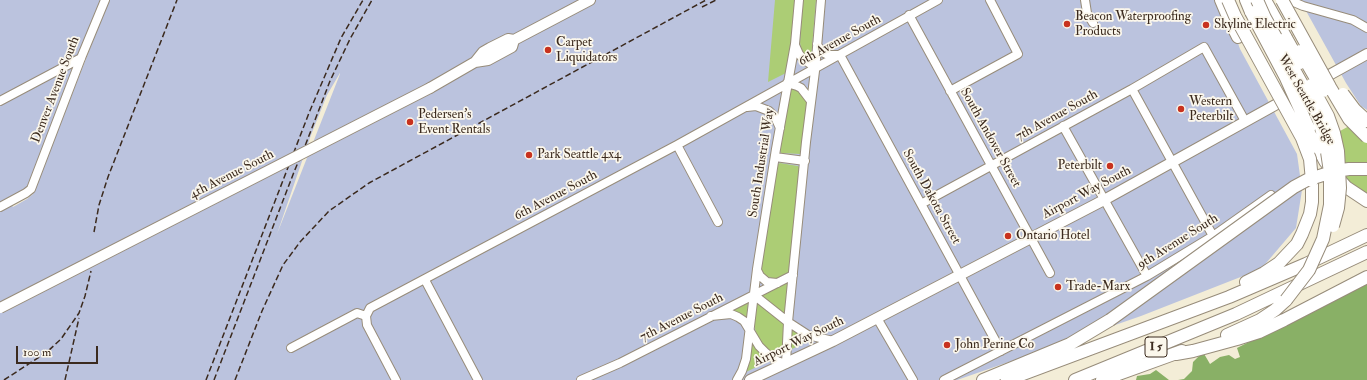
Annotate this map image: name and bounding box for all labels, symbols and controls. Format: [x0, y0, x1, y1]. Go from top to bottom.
place label: Beacon Waterproofing Products [1075, 9, 1191, 40]
street label: 6th Avenue South [796, 12, 884, 70]
place label: Skyline Electric [1214, 17, 1296, 33]
marker: Beacon Waterproofing Products [1062, 19, 1072, 29]
marker: Skyline Electric [1201, 20, 1211, 30]
street label: Denver Avenue South [29, 35, 83, 145]
place label: Carpet Liquidators [556, 35, 617, 66]
marker: Carpet Liquidators [543, 45, 553, 55]
street label: West Seattle Bridge [1274, 52, 1338, 148]
street label: South Andover Street [956, 86, 1024, 190]
street label: 7th Avenue South [1013, 87, 1101, 145]
place label: Western Peterbilt [1189, 94, 1233, 125]
marker: Western Peterbilt [1176, 104, 1186, 114]
place label: Pedersen’s Event Rentals [418, 107, 490, 138]
street label: South Industrial Way [746, 107, 778, 219]
marker: Pedersen’s Event Rentals [405, 117, 415, 127]
street label: 4th Avenue South [187, 147, 277, 203]
place label: Park Seattle 4x4 [537, 147, 621, 163]
street label: South Dakota Street [899, 147, 963, 247]
marker: Park Seattle 4x4 [524, 150, 534, 160]
place label: Peterbilt [1058, 158, 1102, 174]
marker: Peterbilt [1105, 161, 1115, 171]
street label: Airport Way South [1040, 163, 1134, 223]
street label: 6th Avenue South [512, 168, 600, 224]
street label: 9th Avenue South [1135, 211, 1221, 273]
place label: Ontario Hotel [1016, 228, 1090, 244]
marker: Ontario Hotel [1003, 231, 1013, 241]
place label: Trade-Marx [1066, 279, 1130, 295]
marker: Trade-Marx [1053, 282, 1063, 292]
street label: 7th Avenue South [638, 290, 726, 346]
street label: Airport Way South [751, 313, 847, 371]
place label: John Perine Co [955, 337, 1034, 353]
road number: I 5 [1145, 337, 1167, 357]
scale bar [18, 338, 100, 364]
marker: John Perine Co [942, 340, 952, 350]
text: 100 m [23, 345, 51, 360]

